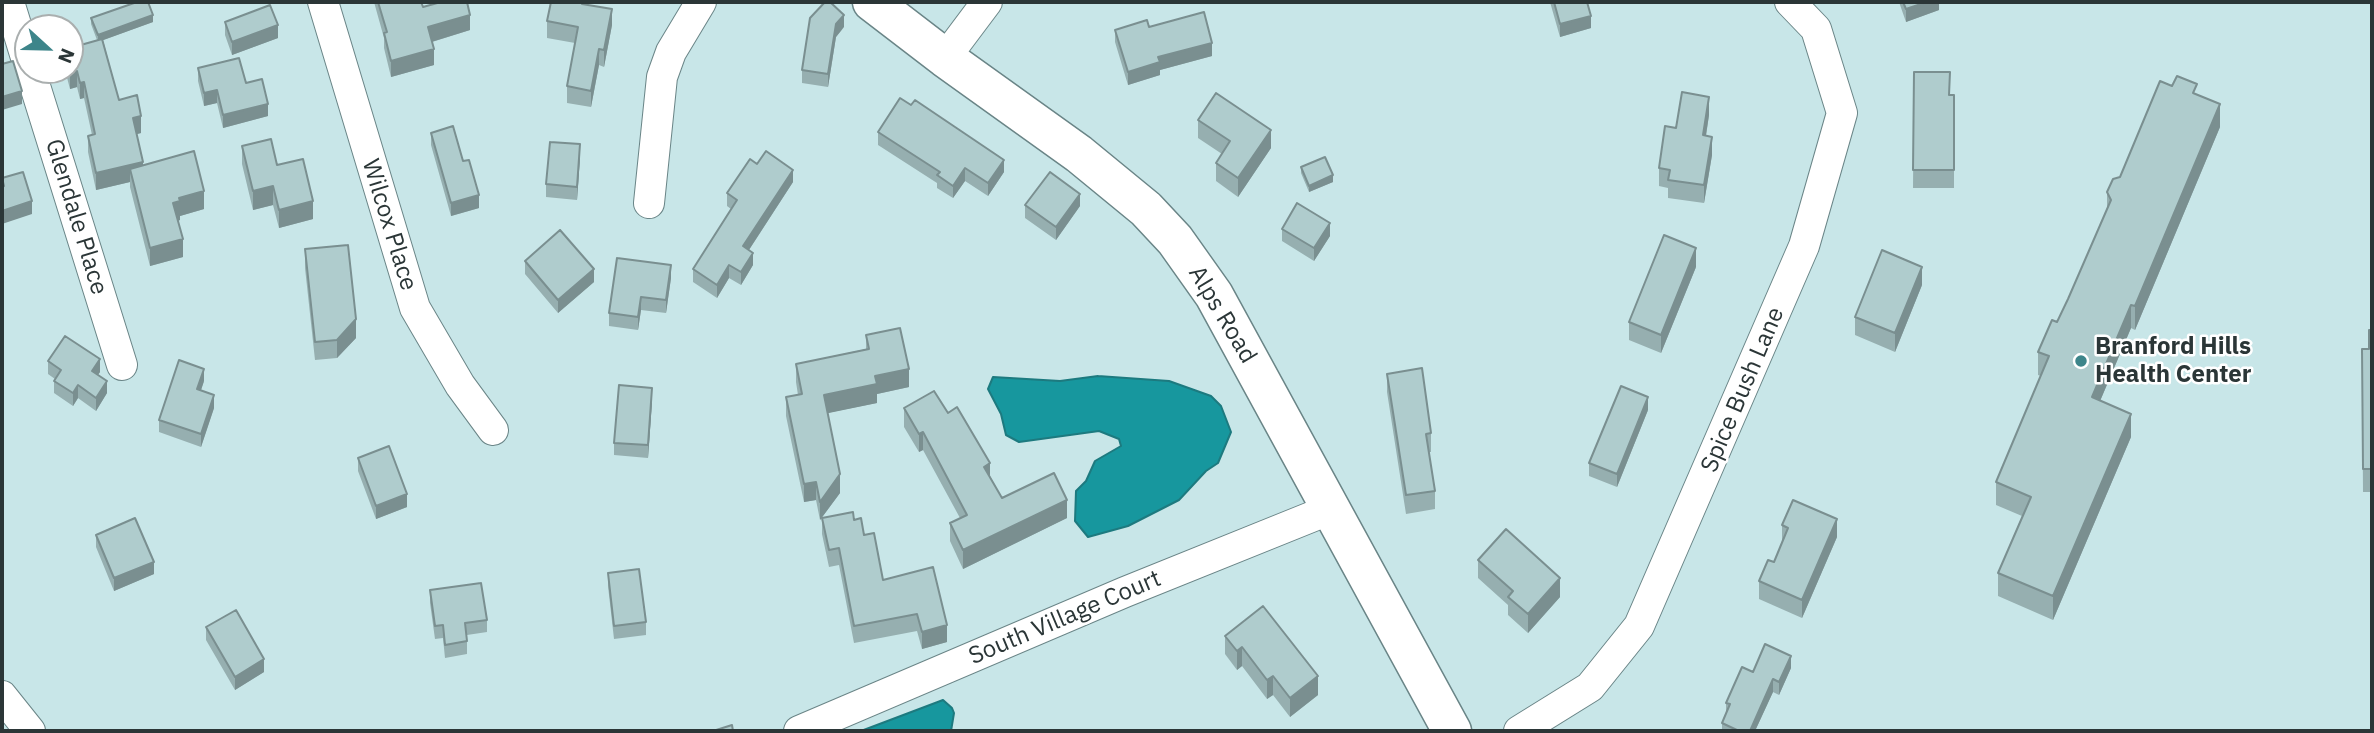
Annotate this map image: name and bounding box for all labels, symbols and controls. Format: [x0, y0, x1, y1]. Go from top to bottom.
north arrow [14, 14, 84, 84]
text: N [53, 45, 80, 67]
street label: Glendale Place [39, 136, 113, 298]
street label: Wilcox Place [355, 156, 423, 294]
street label: Alps Road [1182, 261, 1262, 369]
street label: Spice Bush Lane [1695, 303, 1791, 477]
place label: Branford Hills Health Center [2095, 333, 2252, 389]
marker: Branford Hills Health Center [2073, 353, 2089, 369]
street label: South Village Court [965, 565, 1165, 671]

